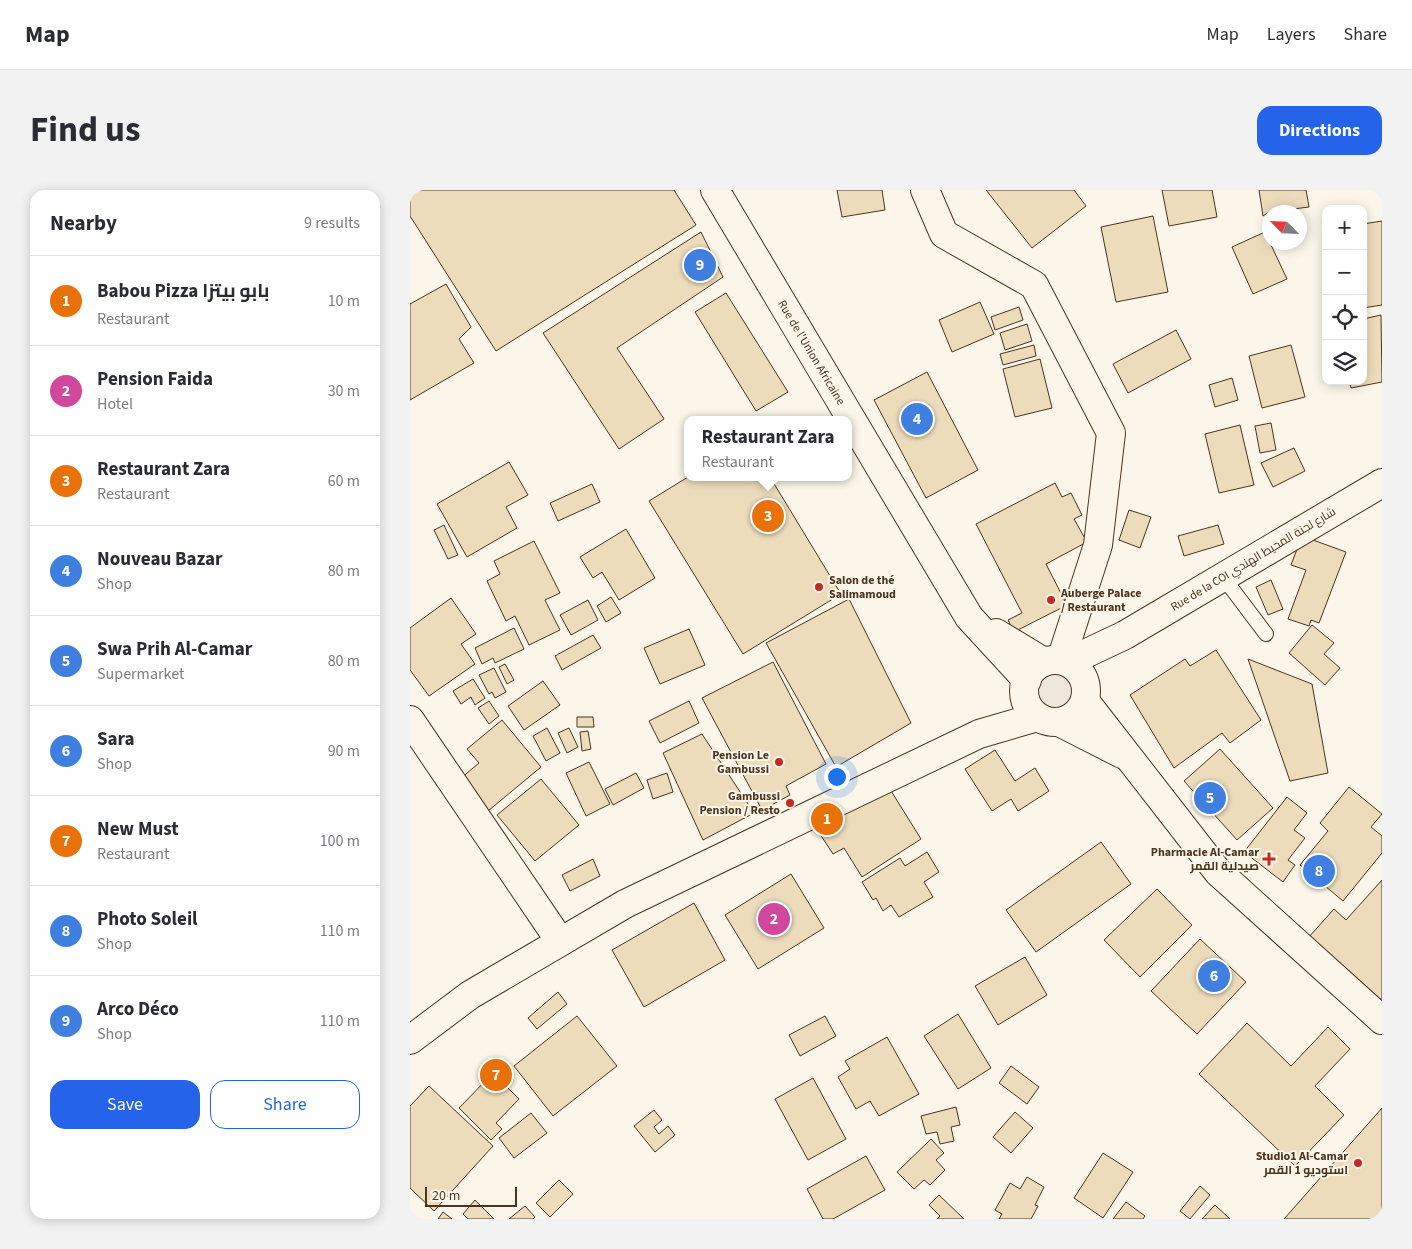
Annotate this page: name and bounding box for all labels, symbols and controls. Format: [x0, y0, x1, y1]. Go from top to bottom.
text: Map [25, 17, 70, 52]
text: Map [1207, 22, 1239, 47]
text: Layers [1267, 22, 1316, 47]
text: Share [1344, 22, 1387, 47]
text: Find us [30, 105, 140, 155]
button: Directions [1257, 106, 1382, 155]
north arrow [1262, 205, 1307, 250]
map controls [1322, 205, 1367, 385]
button: + [1322, 205, 1367, 250]
text: Nearby [50, 208, 117, 238]
text: 9 results [304, 212, 360, 234]
pin: 9 [684, 246, 716, 284]
button: − [1322, 250, 1367, 295]
text: Babou Pizza بابو بيتزا [97, 278, 270, 305]
text: 1 [62, 290, 70, 312]
text: 10 m [328, 290, 360, 312]
button: locate [1322, 295, 1367, 340]
street label: Rue de l'Union Africaine [773, 297, 849, 408]
text: Restaurant [97, 308, 170, 330]
button: layers [1322, 340, 1367, 385]
text: Pension Faida [97, 366, 213, 393]
text: 2 [62, 380, 70, 402]
text: 30 m [328, 380, 360, 402]
text: Hotel [97, 393, 133, 415]
pin: 4 [901, 400, 933, 438]
popup [684, 416, 852, 481]
text: Restaurant Zara [701, 424, 835, 451]
text: Restaurant [701, 451, 774, 473]
text: Restaurant Zara [97, 456, 230, 483]
text: 3 [62, 470, 70, 492]
text: 60 m [328, 470, 360, 492]
text: Restaurant [97, 483, 170, 505]
pin: 3 [752, 497, 784, 535]
street label: Rue de la COI شارع لجنة المحيط الهندي [1168, 503, 1340, 616]
text: Nouveau Bazar [97, 546, 223, 573]
text: 4 [62, 560, 70, 582]
text: 80 m [328, 560, 360, 582]
place label: Salon de thé Salimamoud [829, 572, 896, 603]
text: Shop [97, 573, 132, 595]
marker: Salon de thé Salimamoud [813, 581, 825, 593]
place label: Auberge Palace / Restaurant [1060, 585, 1142, 616]
marker: Auberge Palace / Restaurant [1045, 594, 1057, 606]
text: Swa Prih Al-Camar [97, 636, 252, 663]
text: 5 [62, 650, 70, 672]
text: 80 m [328, 650, 360, 672]
text: Supermarket [97, 663, 184, 685]
text: Sara [97, 726, 135, 753]
text: 6 [62, 740, 70, 762]
text: 90 m [328, 740, 360, 762]
place label: Pension Le Gambussi [712, 747, 769, 778]
text: Shop [97, 753, 132, 775]
marker: Pension Le Gambussi [773, 756, 785, 768]
your location [824, 764, 850, 790]
pin: 5 [1194, 779, 1226, 817]
place label: Gambussi Pension / Resto [699, 788, 780, 819]
marker: Gambussi Pension / Resto [784, 797, 796, 809]
pin: 1 [811, 800, 843, 838]
text: New Must [97, 816, 179, 843]
text: 7 [62, 830, 70, 852]
text: 100 m [320, 830, 360, 852]
text: Restaurant [97, 843, 170, 865]
place label: Pharmacie Al-Camar صيدلية القمر [1151, 844, 1259, 875]
pin: 8 [1303, 852, 1335, 890]
marker: Pharmacie Al-Camar صيدلية القمر [1263, 853, 1275, 865]
pin: 2 [758, 900, 790, 938]
text: Photo Soleil [97, 906, 198, 933]
text: 8 [62, 920, 70, 942]
text: 110 m [320, 920, 360, 942]
text: Shop [97, 933, 132, 955]
pin: 6 [1198, 957, 1230, 995]
text: Arco Déco [97, 996, 179, 1023]
text: 9 [62, 1010, 70, 1032]
text: 110 m [320, 1010, 360, 1032]
text: Shop [97, 1023, 132, 1045]
pin: 7 [480, 1056, 512, 1094]
button: Save [50, 1080, 200, 1129]
button: Share [210, 1080, 360, 1129]
place label: Studio1 Al-Camar استوديو 1 القمر [1256, 1148, 1348, 1179]
marker: Studio1 Al-Camar استوديو 1 القمر [1352, 1157, 1364, 1169]
scale bar [425, 1184, 518, 1207]
text: 20 m [432, 1186, 460, 1206]

